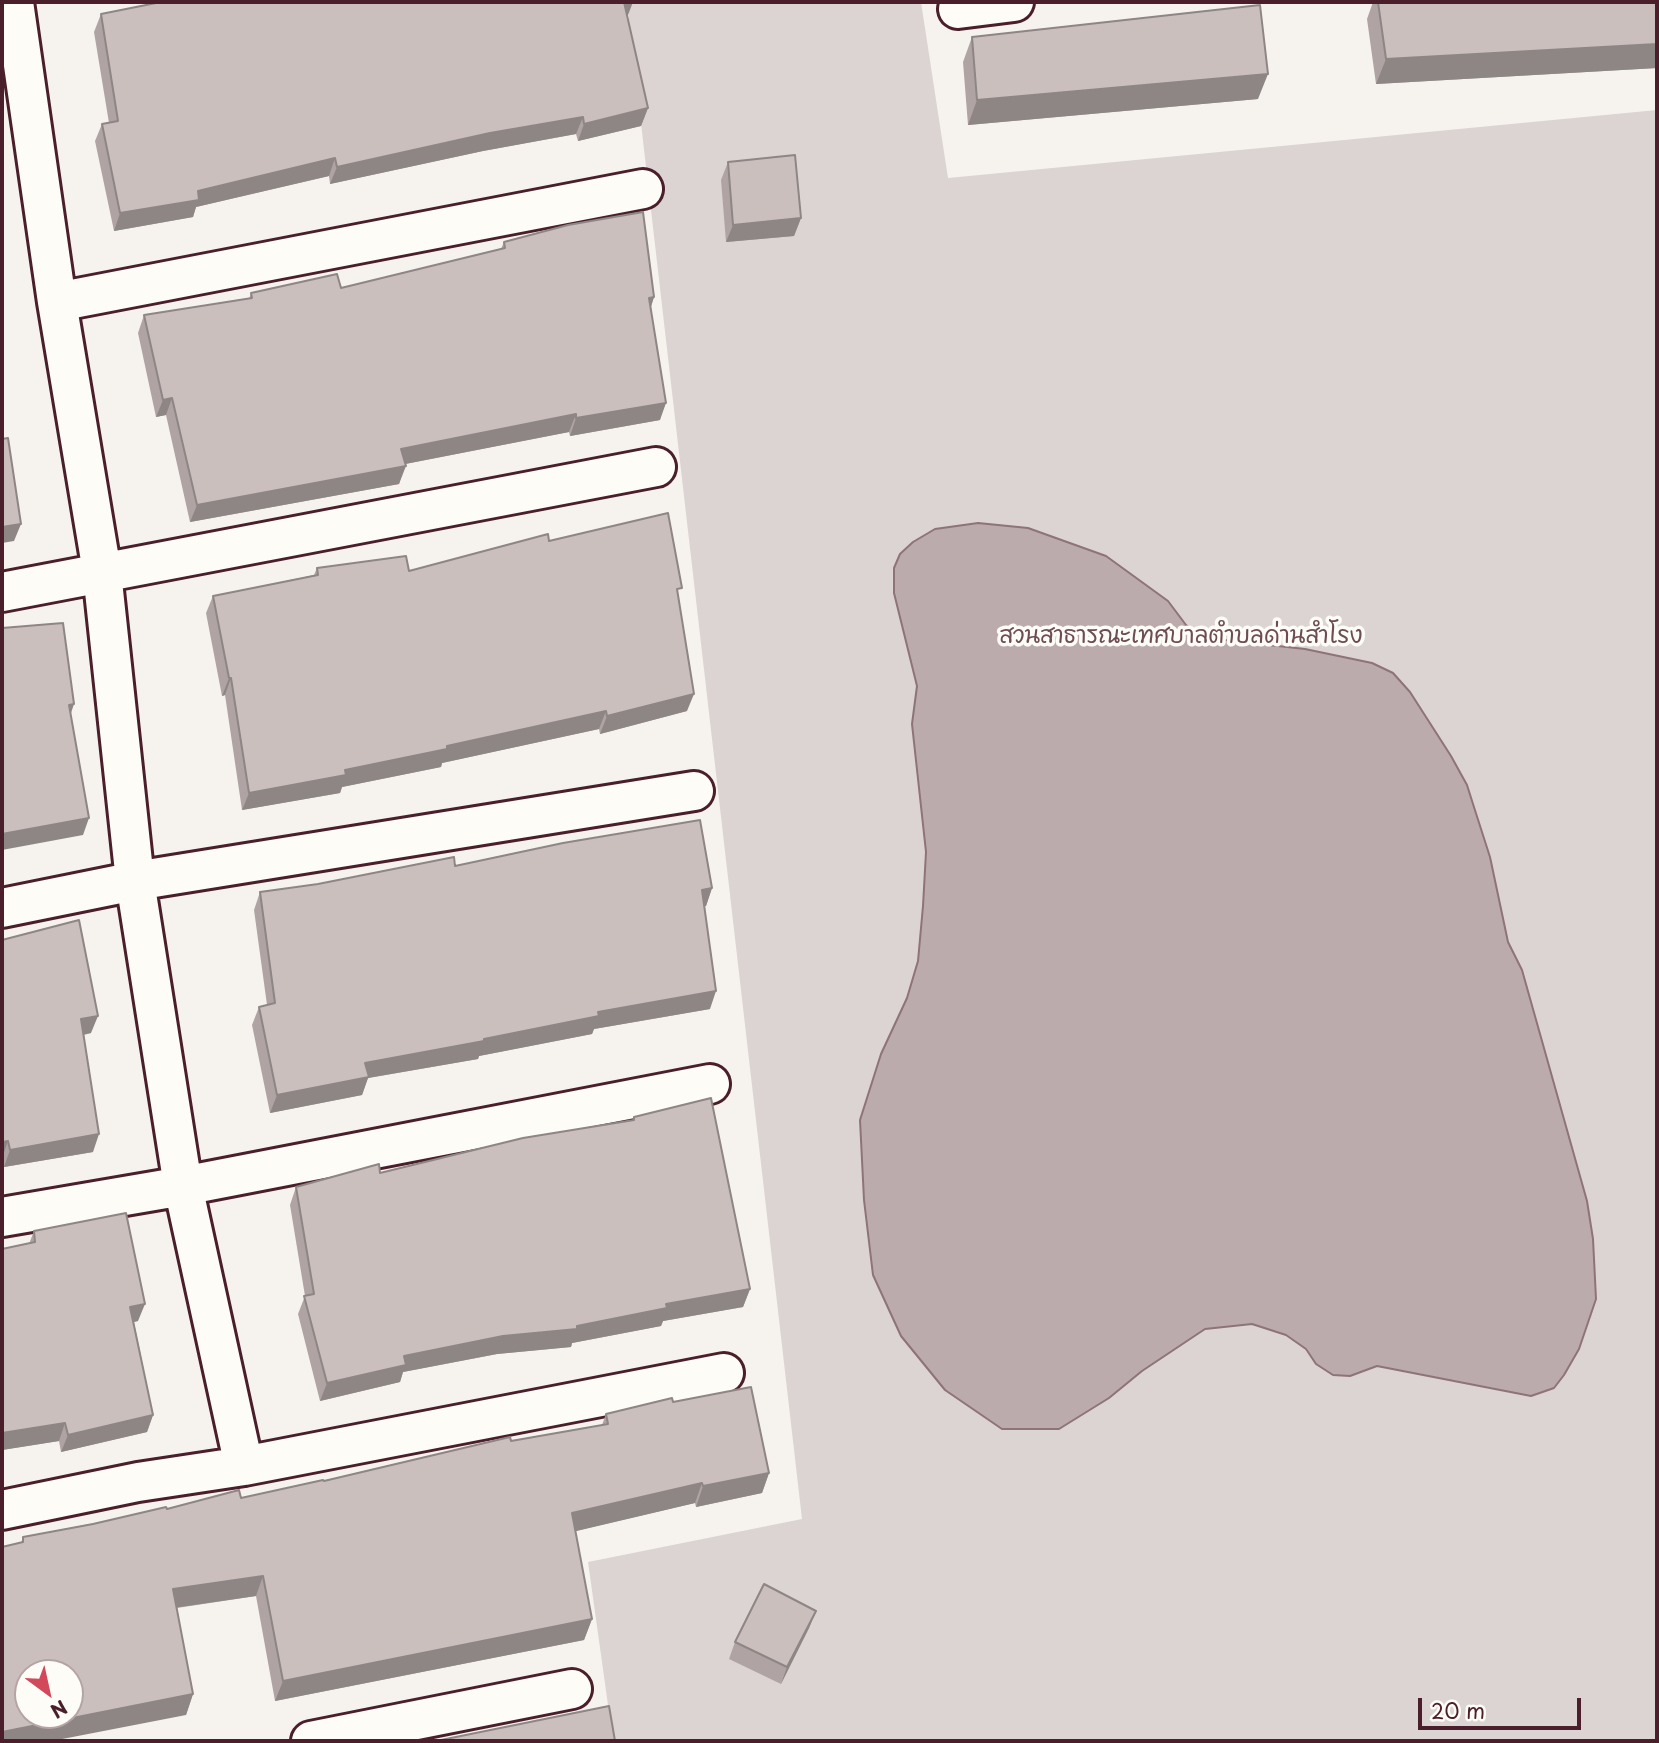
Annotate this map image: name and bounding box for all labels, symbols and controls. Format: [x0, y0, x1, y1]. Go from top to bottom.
park label: สวนสาธารณะเทศบาลตำบลด่านสำโรง [999, 623, 1363, 651]
north arrow [14, 1659, 84, 1729]
scale bar [1421, 1684, 1584, 1728]
text: N [45, 1694, 73, 1726]
text: 20 m [1431, 1694, 1485, 1726]

